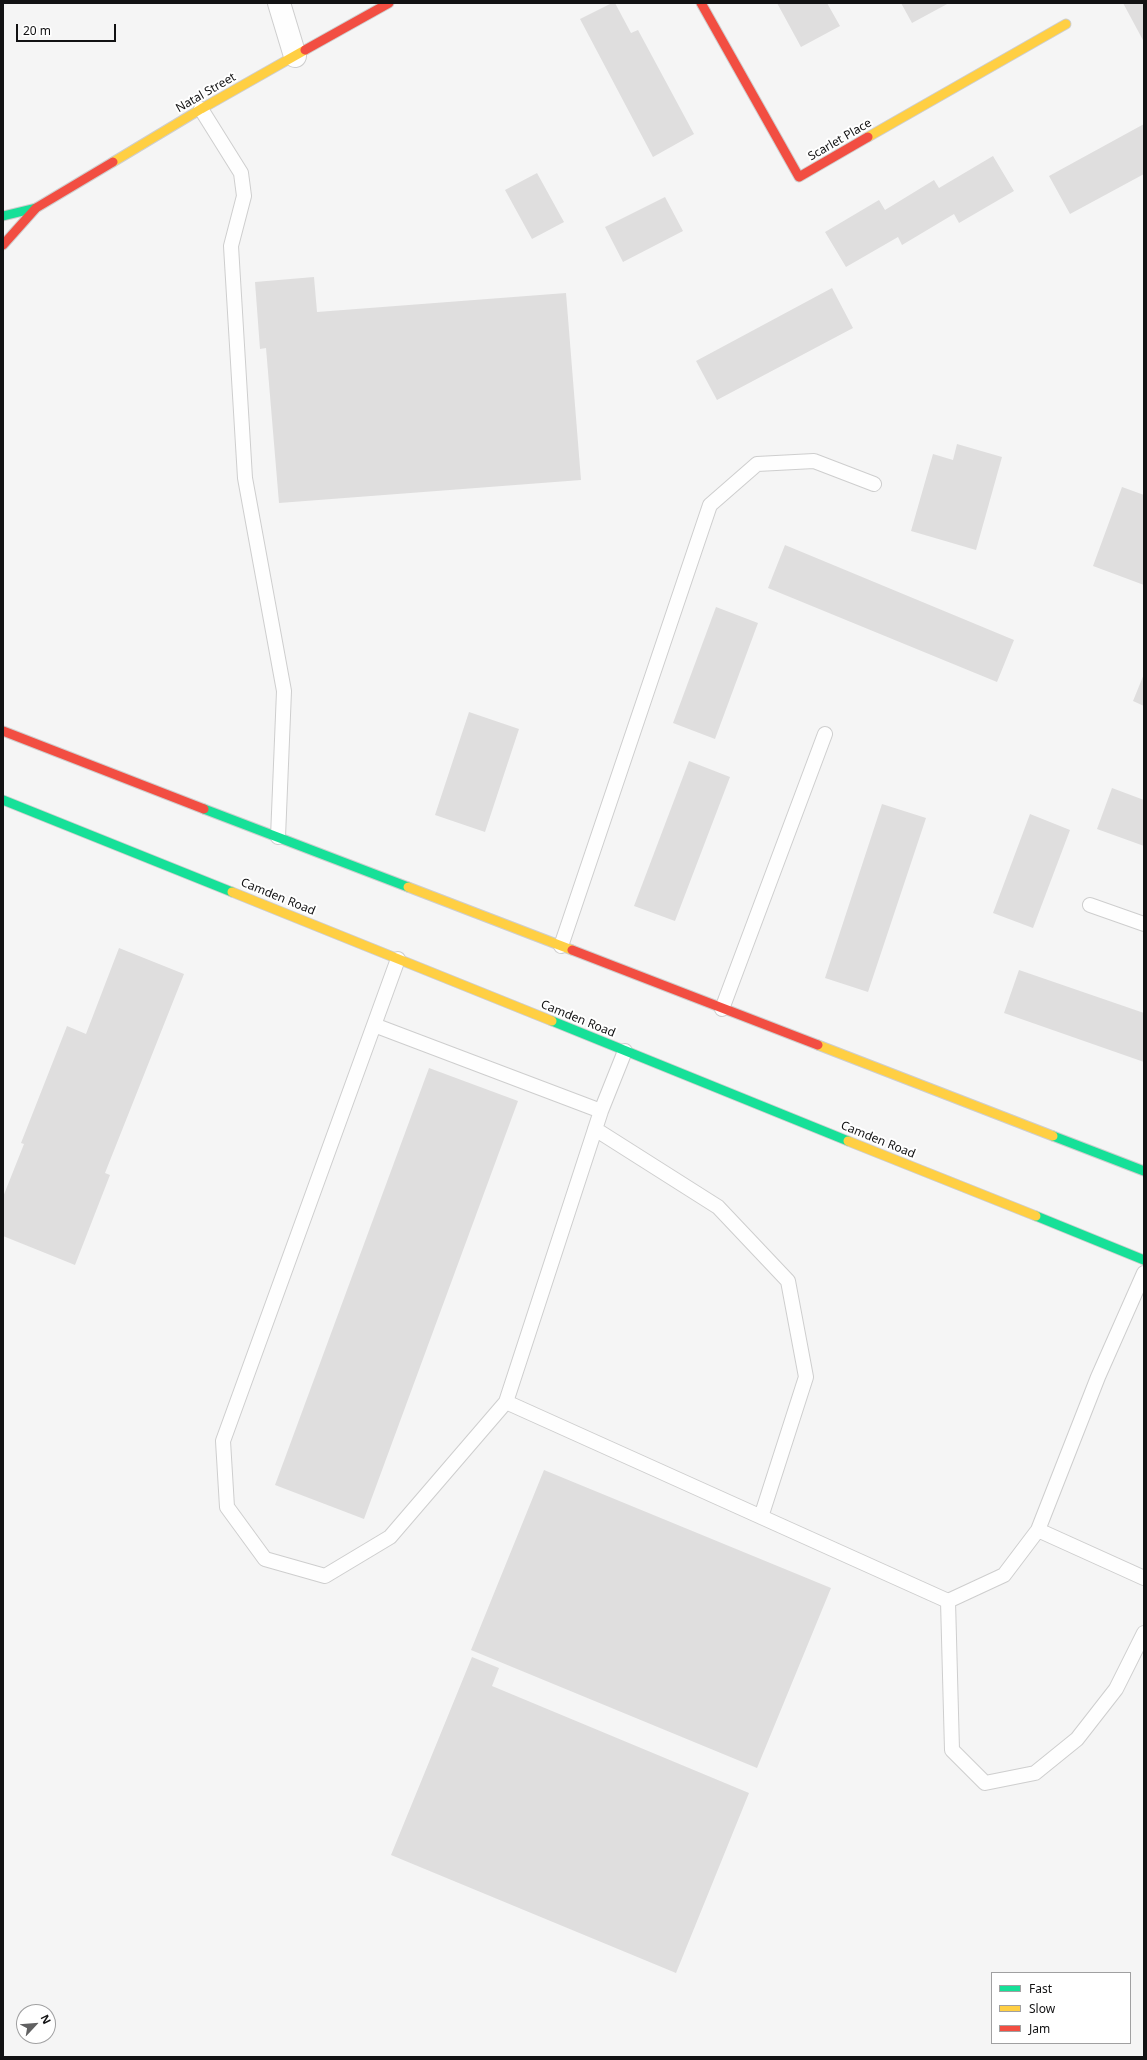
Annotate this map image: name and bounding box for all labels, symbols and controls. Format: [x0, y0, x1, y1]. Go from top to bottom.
scale bar [18, 16, 118, 42]
text: 20 m [23, 22, 51, 39]
street label: Natal Street [174, 70, 238, 116]
street label: Scarlet Place [806, 116, 874, 164]
street label: Camden Road [239, 876, 317, 918]
street label: Camden Road [539, 998, 617, 1040]
street label: Camden Road [839, 1119, 917, 1161]
legend [991, 1972, 1131, 2044]
text: Fast [1029, 1980, 1052, 1997]
text: Slow [1029, 2000, 1055, 2017]
north arrow [16, 2004, 56, 2044]
text: N [38, 2012, 55, 2026]
text: Jam [1029, 2020, 1050, 2037]

